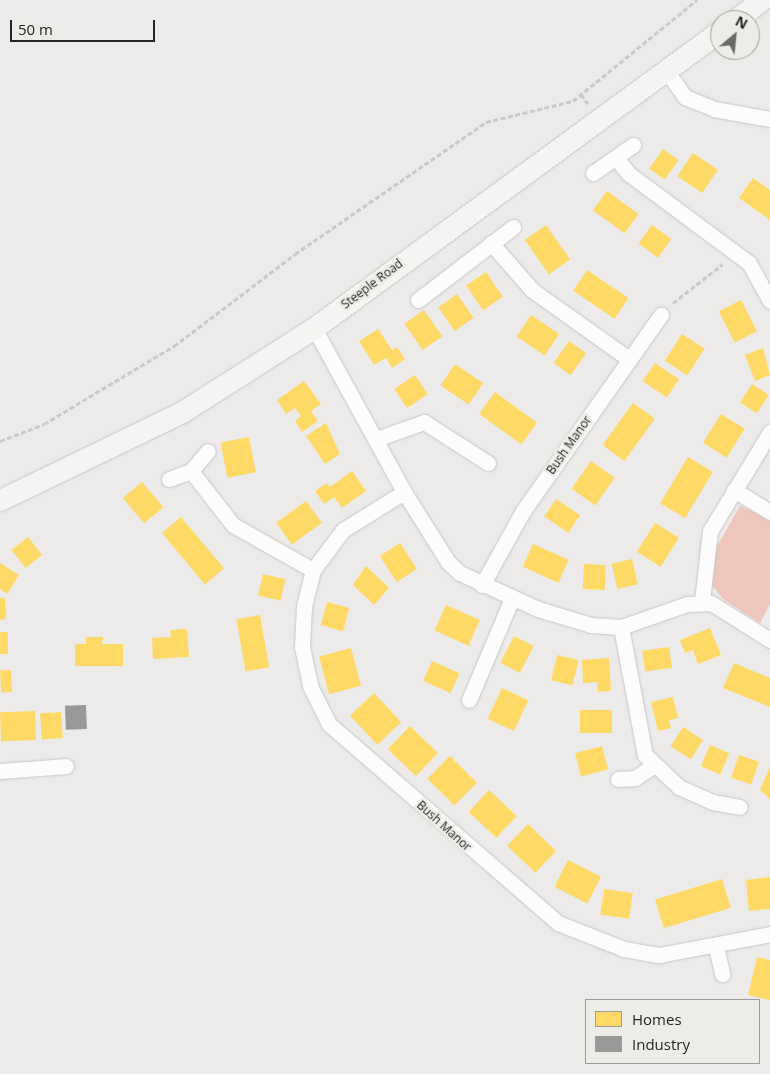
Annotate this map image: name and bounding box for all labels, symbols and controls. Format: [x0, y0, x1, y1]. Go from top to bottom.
scale bar [12, 10, 158, 42]
north arrow [710, 10, 760, 60]
text: N [732, 11, 751, 33]
text: 50 m [18, 19, 53, 39]
street label: Steeple Road [338, 256, 406, 312]
street label: Bush Manor [544, 413, 594, 477]
street label: Bush Manor [414, 798, 474, 854]
legend [585, 999, 760, 1064]
text: Homes [632, 1009, 682, 1029]
text: Industry [632, 1034, 690, 1054]

